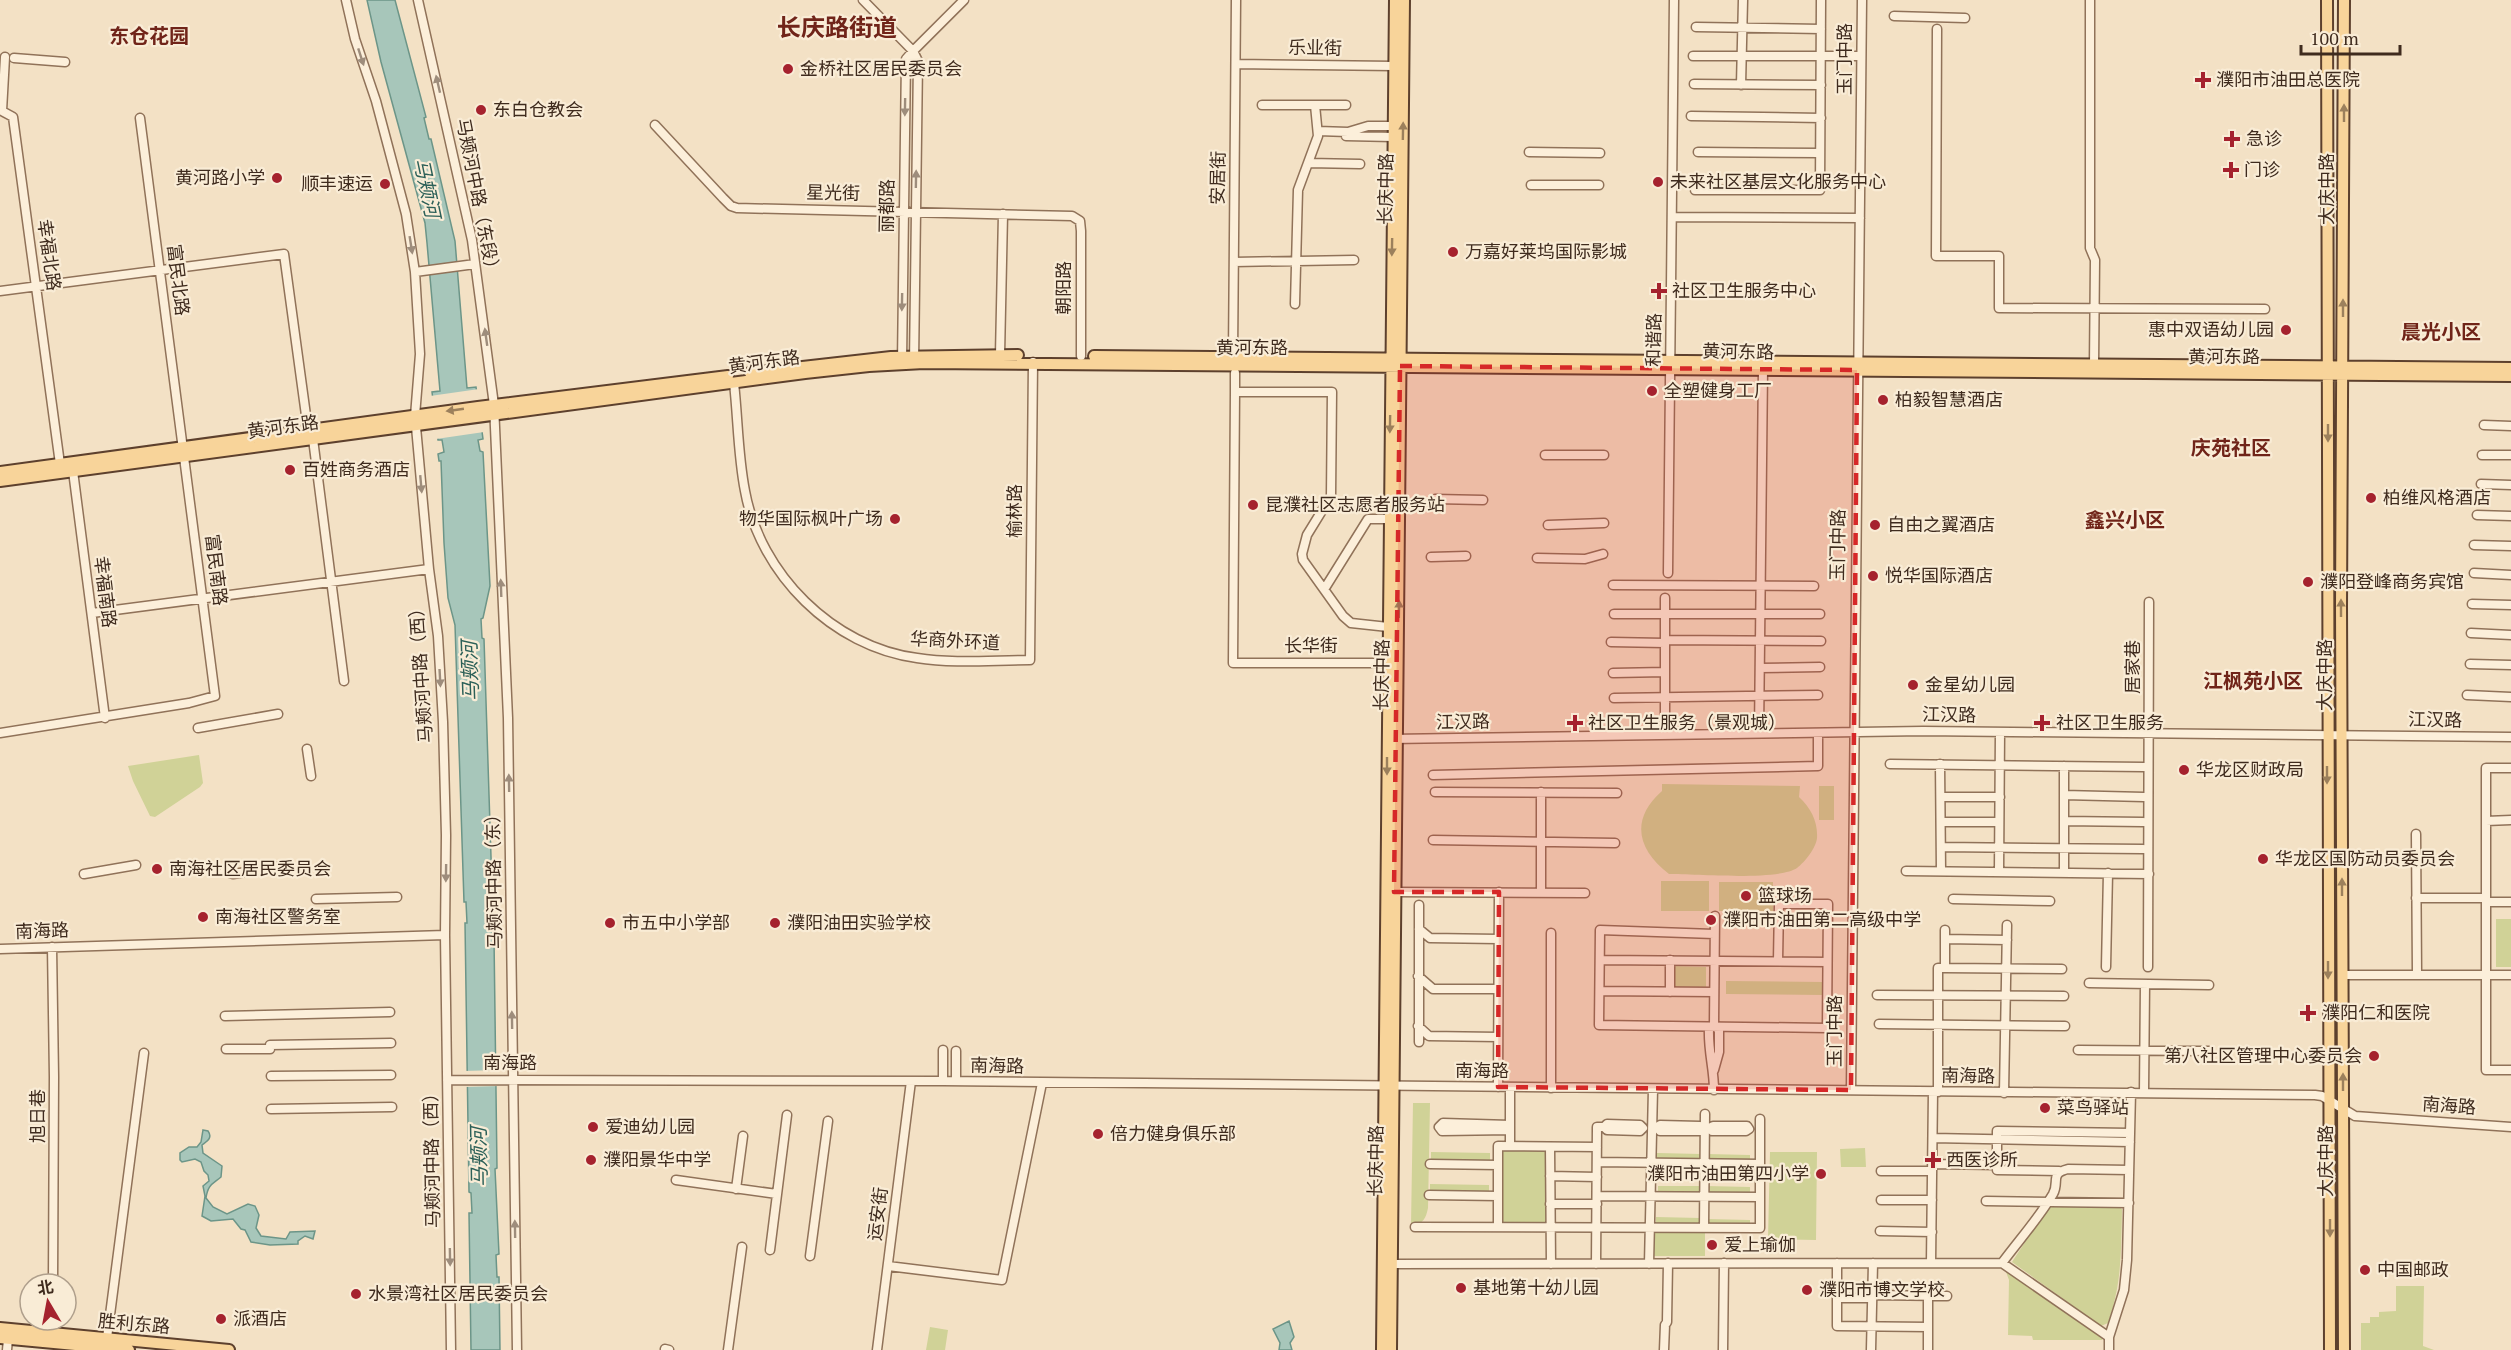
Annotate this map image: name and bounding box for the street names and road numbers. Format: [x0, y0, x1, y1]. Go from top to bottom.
street label: 玉门中路 [1832, 23, 1856, 95]
street label: 乐业街 [1288, 35, 1342, 59]
street label: 马颊河中路（东段） [452, 116, 506, 280]
street label: 安居街 [1205, 151, 1229, 205]
street label: 长庆中路 [1372, 153, 1398, 225]
street label: 大庆中路 [2314, 153, 2338, 225]
street label: 丽都路 [874, 179, 898, 233]
street label: 星光街 [806, 180, 860, 204]
street label: 幸福北路 [33, 218, 67, 292]
street label: 富民北路 [163, 243, 195, 317]
street label: 朝阳路 [1051, 261, 1075, 315]
street label: 和谐路 [1641, 313, 1665, 367]
street label: 黄河东路 [1216, 335, 1288, 359]
street label: 黄河东路 [1702, 338, 1774, 364]
street label: 黄河东路 [727, 344, 801, 378]
street label: 黄河东路 [2188, 344, 2260, 368]
street label: 黄河东路 [246, 409, 320, 443]
street label: 榆林路 [1002, 484, 1026, 538]
street label: 玉门中路 [1824, 509, 1850, 581]
street label: 富民南路 [201, 533, 233, 607]
street label: 幸福南路 [90, 555, 122, 629]
street label: 马颊河中路（西） [403, 598, 437, 744]
street label: 华商外环道 [909, 626, 1001, 654]
street label: 长华街 [1284, 633, 1338, 657]
street label: 长庆中路 [1368, 639, 1394, 711]
street label: 大庆中路 [2312, 639, 2336, 711]
street label: 居家巷 [2120, 640, 2144, 694]
street label: 江汉路 [1922, 702, 1976, 726]
street label: 江汉路 [2408, 707, 2462, 731]
street label: 江汉路 [1436, 709, 1490, 733]
street label: 马颊河中路（东） [480, 805, 506, 949]
street label: 南海路 [15, 917, 69, 943]
street label: 玉门中路 [1822, 995, 1846, 1067]
street label: 南海路 [483, 1050, 537, 1074]
street label: 南海路 [970, 1053, 1024, 1077]
street label: 南海路 [1455, 1058, 1509, 1082]
street label: 南海路 [1941, 1063, 1995, 1087]
street label: 马颊河中路（西） [418, 1084, 444, 1228]
street label: 旭日巷 [25, 1089, 49, 1143]
street label: 南海路 [2421, 1091, 2477, 1119]
street label: 长庆中路 [1362, 1125, 1388, 1197]
street label: 大庆中路 [2313, 1125, 2337, 1197]
street label: 运安街 [862, 1186, 892, 1242]
street label: 胜利东路 [97, 1308, 171, 1338]

